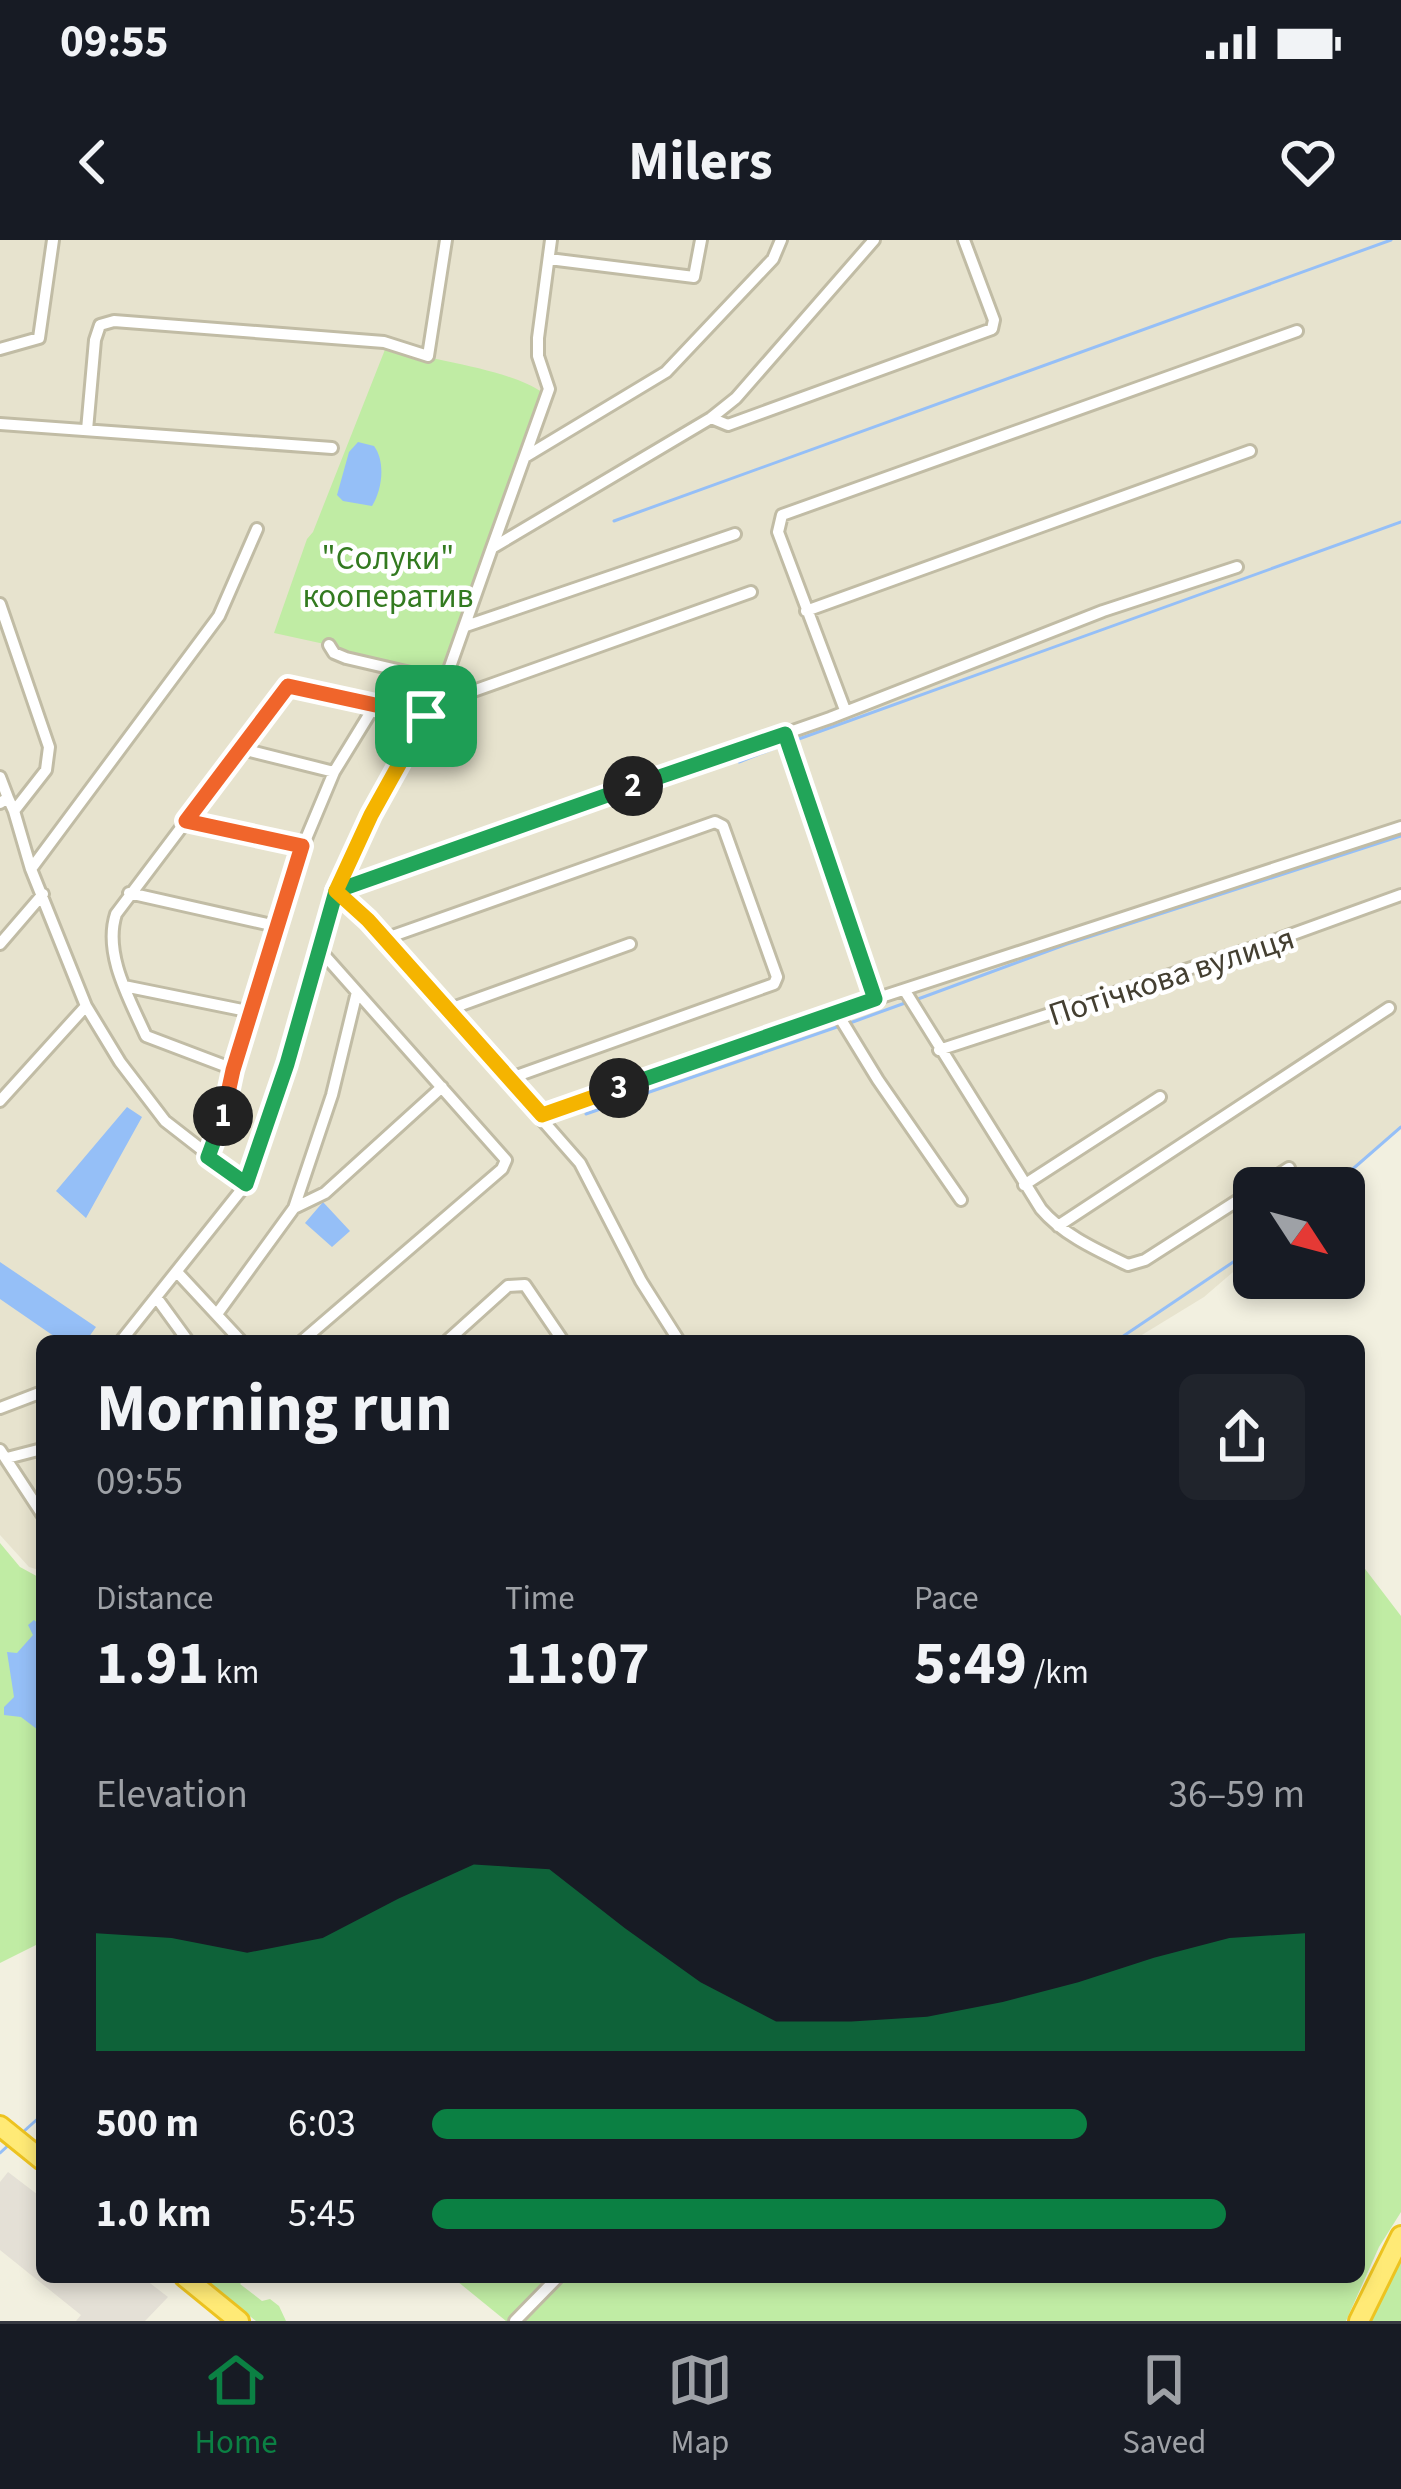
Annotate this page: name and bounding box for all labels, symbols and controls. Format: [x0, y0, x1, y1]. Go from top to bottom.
text: 09:55 [60, 10, 169, 74]
text: Milers [628, 124, 773, 201]
icon: back [60, 129, 126, 195]
icon: heart [1275, 129, 1341, 195]
park label: "Солуки" кооператив [303, 535, 473, 620]
pin [375, 665, 477, 767]
icon: arrive [393, 683, 459, 749]
pin: 2 [603, 756, 663, 816]
text: 2 [624, 762, 642, 809]
street label: Потічкова вулиця [1043, 915, 1300, 1038]
pin: 3 [589, 1058, 649, 1118]
text: 3 [610, 1064, 628, 1111]
pin: 1 [193, 1086, 253, 1146]
text: 1 [214, 1092, 232, 1139]
north arrow [1233, 1167, 1365, 1299]
map controls [1233, 1167, 1365, 1299]
text: Morning run [96, 1362, 453, 1456]
button: share [1179, 1374, 1305, 1500]
text: 09:55 [96, 1454, 183, 1510]
text: Distance [96, 1575, 213, 1622]
text: Time [505, 1575, 575, 1622]
text: Pace [914, 1575, 979, 1622]
text: 1.91 [96, 1622, 209, 1707]
text: 11:07 [505, 1622, 650, 1707]
text: 5:49 [914, 1622, 1027, 1707]
text: km [209, 1649, 259, 1696]
text: /km [1027, 1649, 1089, 1696]
text: Elevation [96, 1767, 248, 1823]
text: 36–59 m [1169, 1767, 1305, 1823]
text: 500 m [96, 2096, 199, 2152]
text: 6:03 [288, 2096, 356, 2152]
text: 1.0 km [96, 2186, 211, 2242]
text: 5:45 [288, 2186, 356, 2242]
tab: Home [195, 2347, 278, 2466]
tab: Map [667, 2347, 733, 2466]
tab: Saved [1122, 2347, 1206, 2466]

